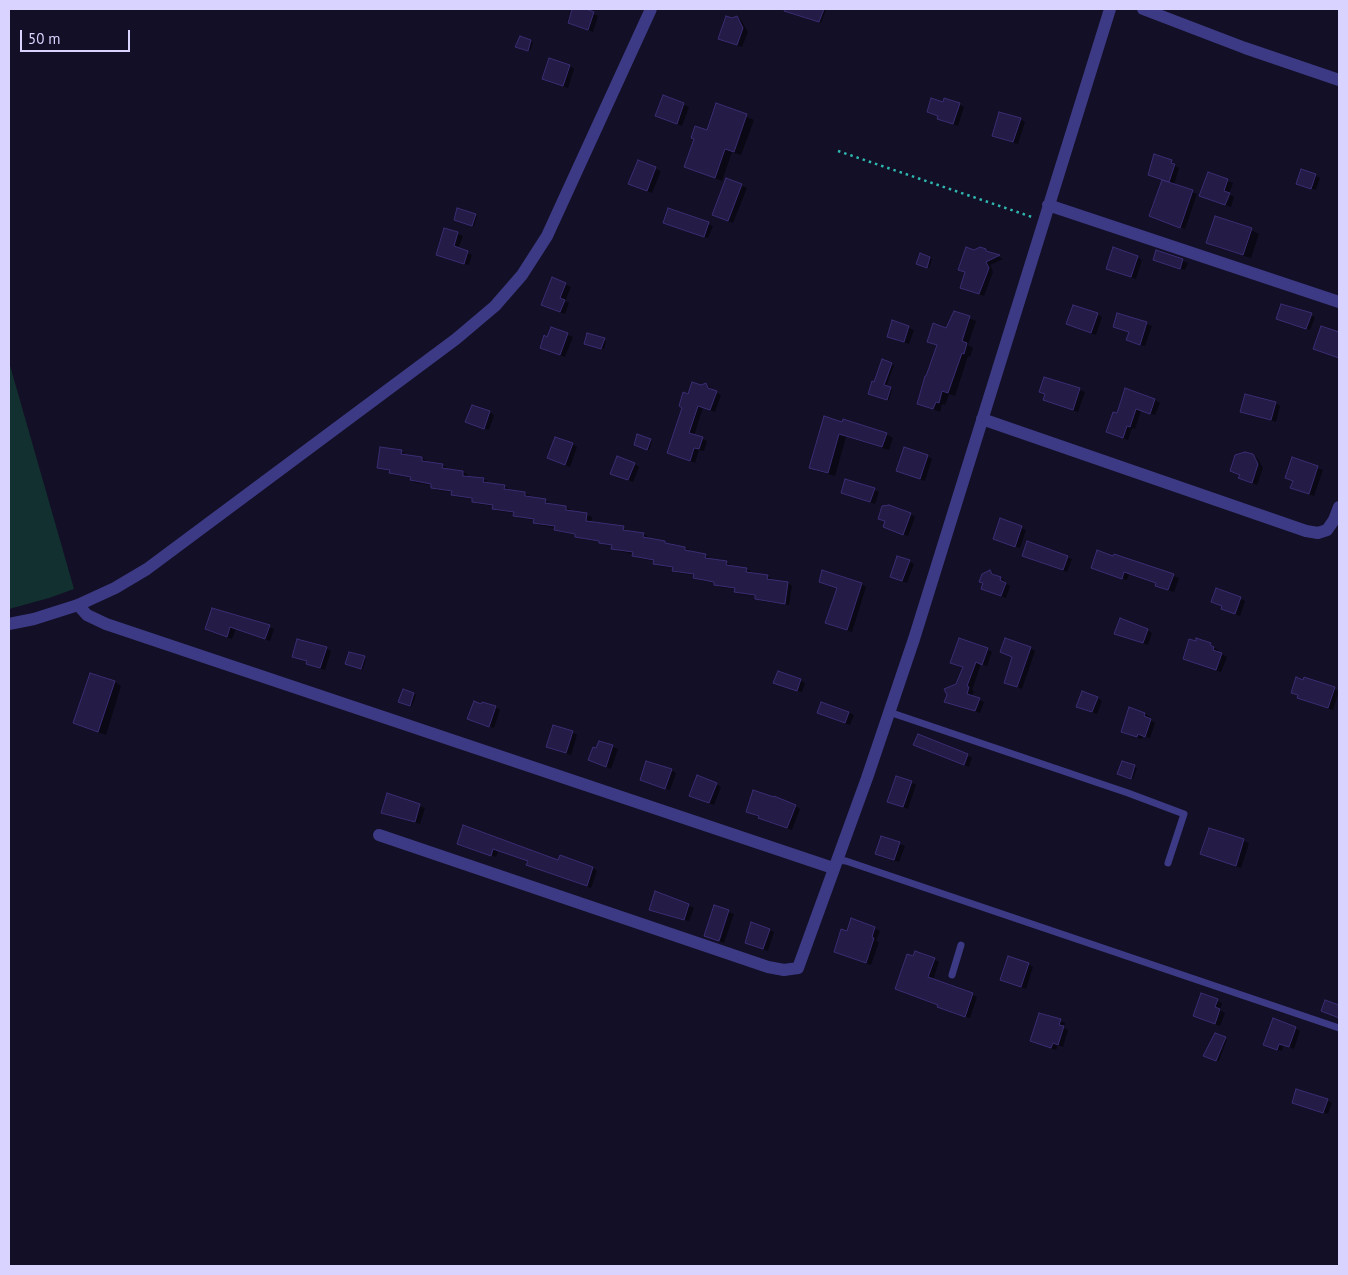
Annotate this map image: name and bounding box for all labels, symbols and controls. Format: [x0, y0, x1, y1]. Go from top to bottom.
scale bar [22, 20, 132, 52]
text: 50 m [28, 29, 61, 48]

